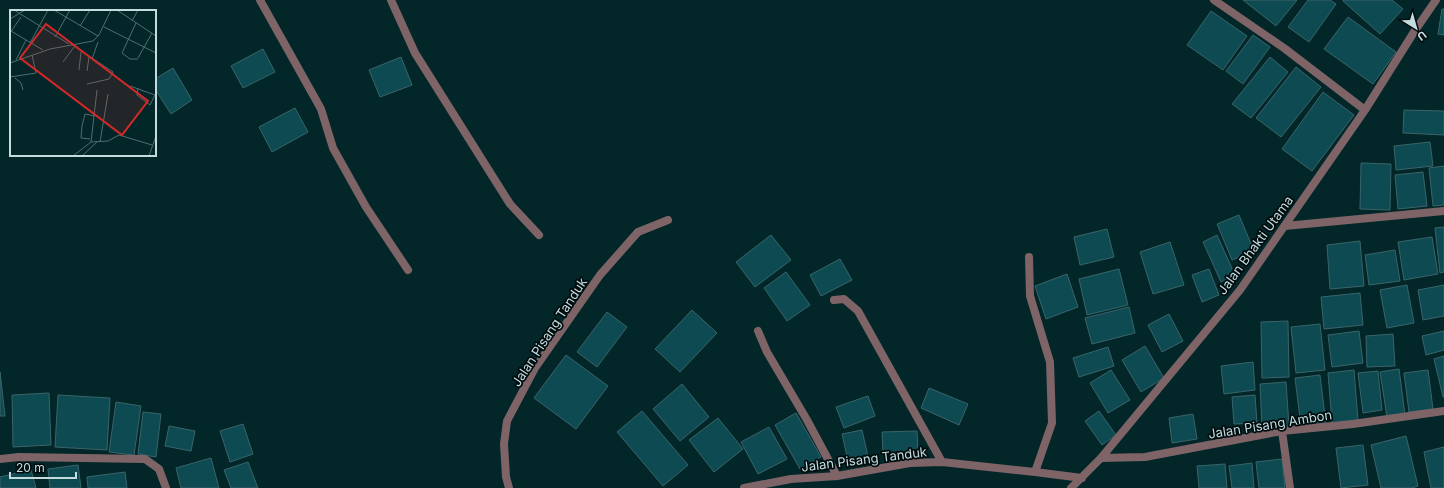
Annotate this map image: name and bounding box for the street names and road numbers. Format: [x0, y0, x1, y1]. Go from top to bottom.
street label: Jalan Bhakti Utama [1214, 192, 1296, 298]
street label: Jalan Pisang Tanduk [508, 275, 590, 389]
street label: Jalan Pisang Ambon [1207, 406, 1333, 442]
street label: Jalan Pisang Tanduk [800, 443, 928, 475]

